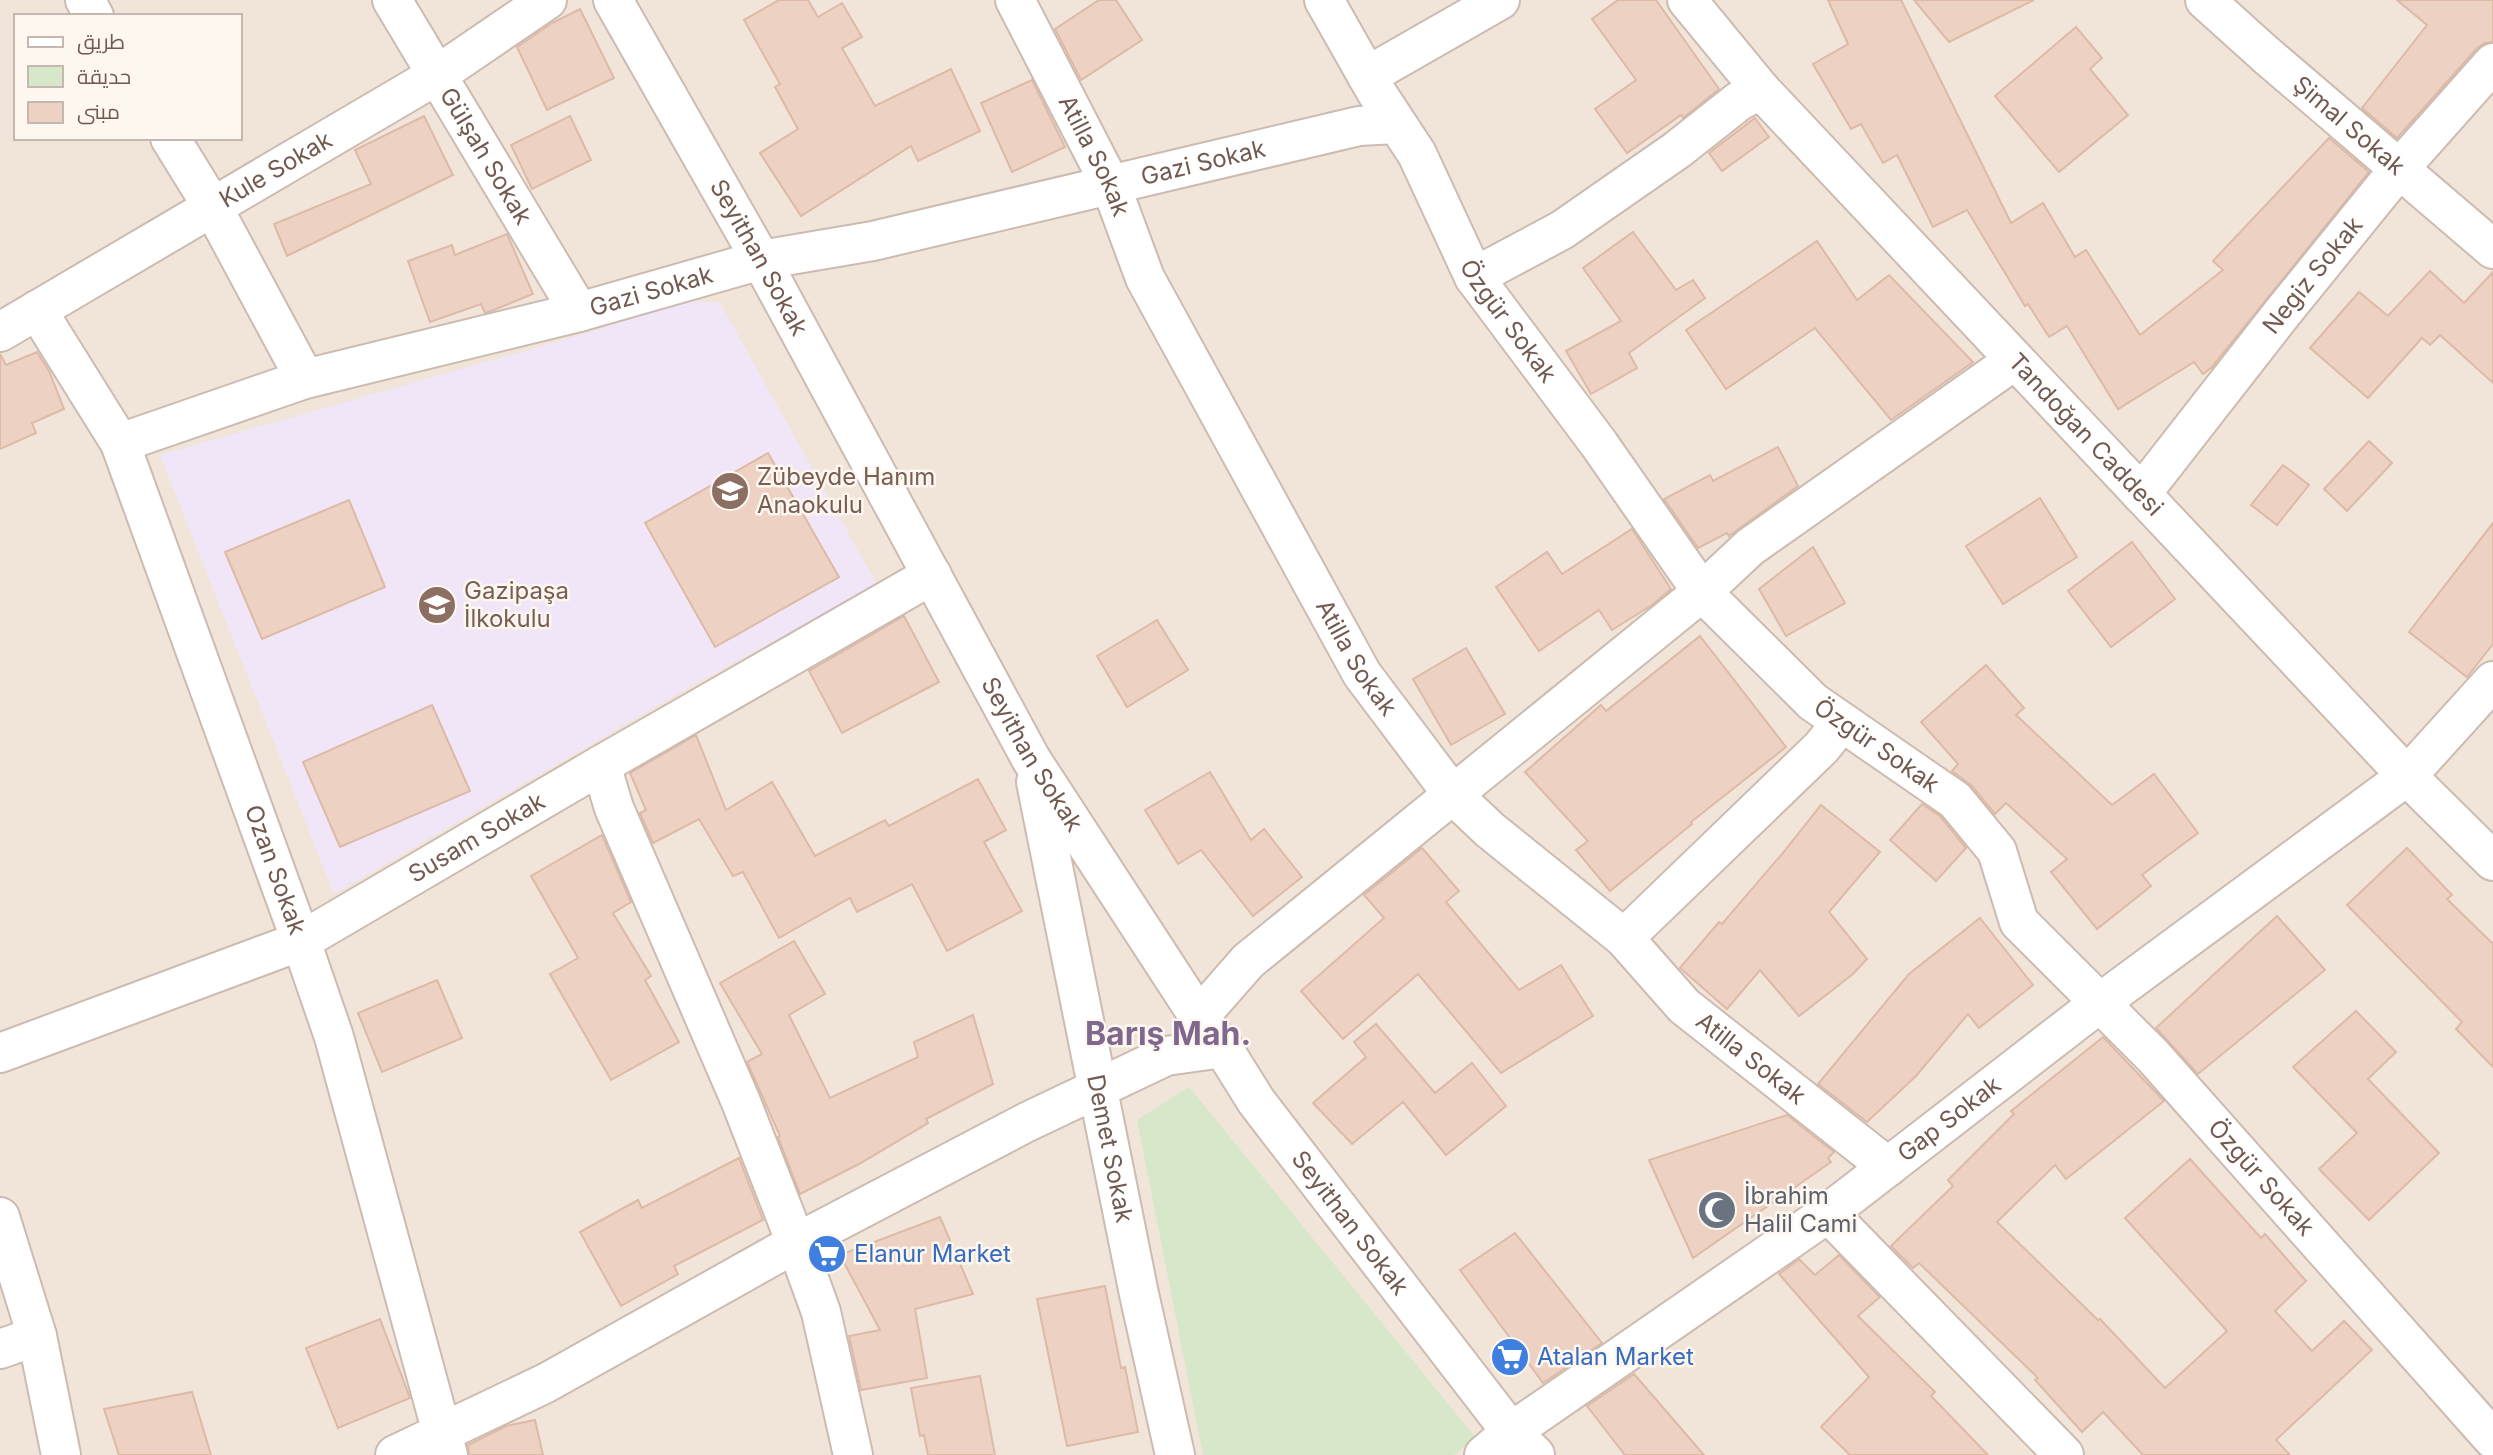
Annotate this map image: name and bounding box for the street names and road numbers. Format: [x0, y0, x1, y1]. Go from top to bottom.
street label: Şimal Sokak [2287, 69, 2411, 181]
street label: Gülşah Sokak [434, 82, 538, 230]
street label: Atilla Sokak [1053, 90, 1136, 220]
street label: Kule Sokak [214, 125, 337, 214]
street label: Gazi Sokak [1138, 134, 1268, 191]
street label: Seyithan Sokak [704, 174, 814, 341]
street label: Negiz Sokak [2256, 211, 2368, 340]
street label: Özgür Sokak [1454, 255, 1563, 388]
street label: Gazi Sokak [586, 260, 716, 322]
street label: Tandoğan Caddesi [2003, 347, 2169, 522]
street label: Atilla Sokak [1310, 594, 1403, 721]
street label: Seyithan Sokak [976, 672, 1089, 837]
street label: Özgür Sokak [1809, 692, 1945, 799]
street label: Susam Sokak [403, 786, 550, 889]
street label: Ozan Sokak [239, 801, 312, 938]
street label: Atilla Sokak [1690, 1006, 1811, 1110]
street label: Gap Sokak [1892, 1070, 2006, 1168]
street label: Demet Sokak [1081, 1072, 1139, 1225]
street label: Özgür Sokak [2202, 1113, 2321, 1242]
street label: Seyithan Sokak [1286, 1145, 1415, 1301]

